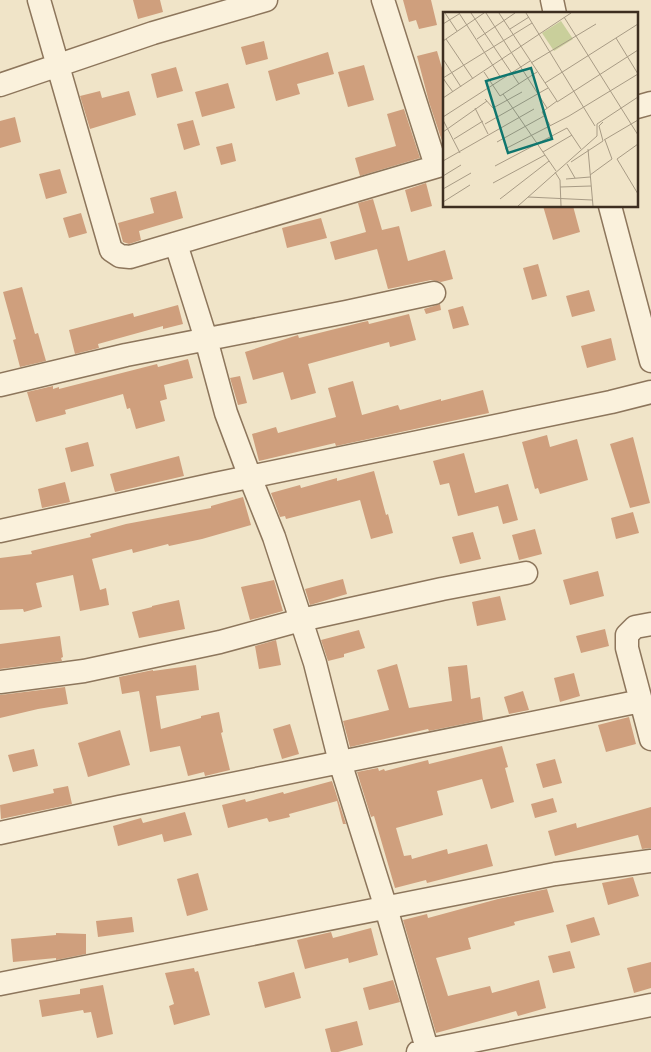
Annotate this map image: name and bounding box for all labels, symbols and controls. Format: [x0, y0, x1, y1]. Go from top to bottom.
inset map [443, 12, 638, 208]

